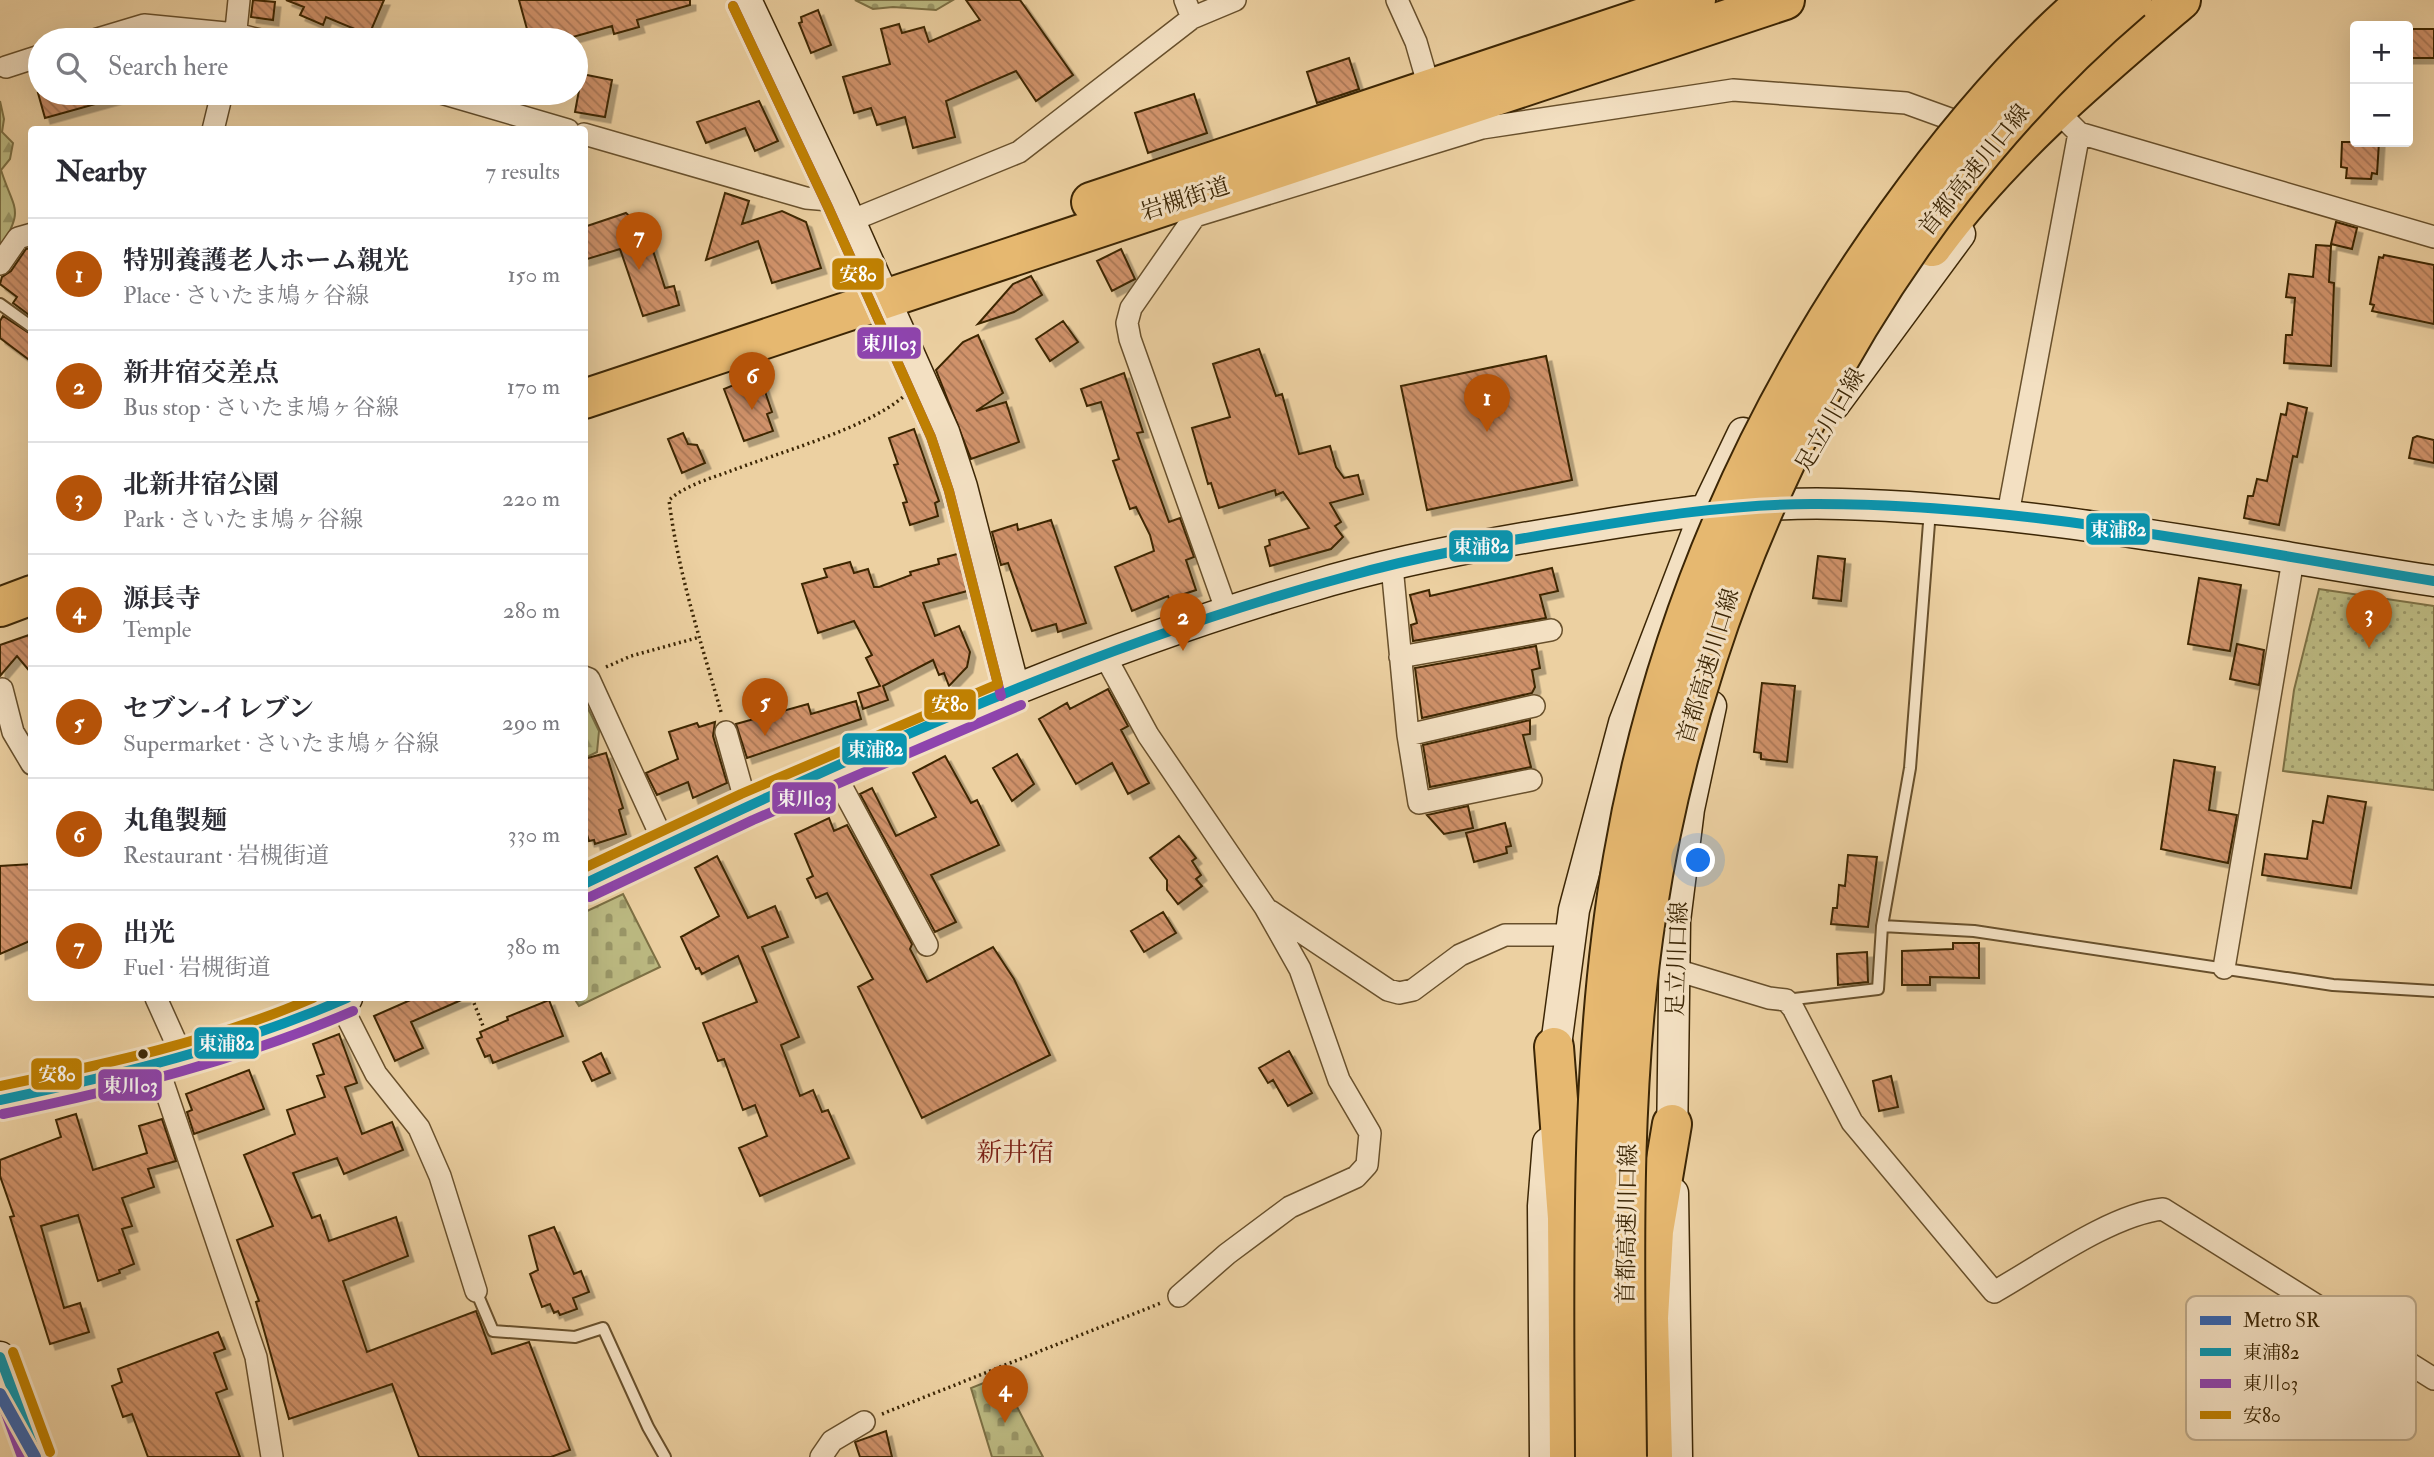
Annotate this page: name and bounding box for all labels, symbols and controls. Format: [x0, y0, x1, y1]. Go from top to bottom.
map controls [2350, 21, 2413, 147]
button: + [2350, 21, 2413, 84]
search box [28, 28, 588, 105]
icon: search [52, 48, 90, 86]
text: Search here [108, 51, 228, 83]
button: − [2350, 84, 2413, 147]
street label: 首都高速川口線 [1912, 98, 2036, 242]
text: Nearby [56, 153, 146, 190]
text: 7 results [486, 157, 560, 186]
street label: 岩槻街道 [1137, 171, 1233, 227]
pin: 7 [616, 212, 662, 270]
text: 特別養護老人ホーム親光 [123, 245, 409, 277]
line badge: 安80 [831, 257, 885, 291]
text: 1 [75, 260, 83, 289]
text: 150 m [507, 260, 560, 289]
text: 安80 [839, 263, 877, 287]
text: Place · さいたま鳩ヶ谷線 [123, 281, 369, 310]
line badge: 東川03 [856, 326, 922, 360]
text: 東川03 [861, 332, 917, 356]
pin: 6 [729, 352, 775, 410]
text: 新井宿交差点 [123, 357, 279, 389]
street label: 足立川口線 [1789, 363, 1871, 477]
text: 2 [73, 372, 85, 401]
text: 170 m [507, 372, 560, 401]
pin: 1 [1464, 374, 1510, 432]
text: Bus stop · さいたま鳩ヶ谷線 [123, 393, 399, 422]
text: 北新井宿公園 [123, 469, 279, 501]
text: 3 [75, 484, 83, 513]
text: 220 m [502, 484, 560, 513]
text: Park · さいたま鳩ヶ谷線 [123, 505, 363, 534]
line badge: 東浦82 [2085, 512, 2151, 546]
text: 東浦82 [2090, 518, 2147, 542]
line badge: 東浦82 [1448, 529, 1514, 563]
text: 東浦82 [1453, 535, 1510, 559]
text: 源長寺 [123, 583, 201, 615]
street label: 首都高速川口線 [1671, 585, 1745, 747]
pin: 3 [2346, 590, 2392, 648]
pin: 2 [1160, 593, 1206, 651]
text: 4 [73, 596, 85, 625]
text: 280 m [503, 596, 560, 625]
text: Temple [123, 615, 191, 644]
pin: 5 [742, 678, 788, 736]
line badge: 安80 [923, 688, 977, 721]
text: セブン-イレブン [123, 693, 314, 725]
text: 安80 [931, 693, 969, 717]
text: 5 [74, 708, 84, 737]
text: 290 m [502, 708, 560, 737]
text: Supermarket · さいたま鳩ヶ谷線 [123, 729, 439, 758]
line badge: 東浦82 [841, 732, 908, 766]
text: 東浦82 [847, 738, 904, 762]
line badge: 東川03 [771, 781, 837, 815]
text: 東川03 [776, 787, 832, 811]
text: 丸亀製麺 [123, 805, 227, 837]
text: 6 [73, 820, 85, 849]
text: 330 m [508, 820, 560, 849]
text: Restaurant · 岩槻街道 [123, 841, 329, 870]
your location [1681, 843, 1715, 877]
street label: 足立川口線 [1661, 901, 1693, 1017]
text: 出光 [123, 917, 175, 949]
text: 7 [74, 932, 84, 961]
text: 380 m [506, 932, 560, 961]
text: Fuel · 岩槻街道 [123, 953, 271, 982]
line badge: 東浦82 [193, 1026, 260, 1060]
text: 東浦82 [198, 1032, 255, 1056]
unlabelled marker [136, 1047, 150, 1061]
line badge: 安80 [30, 1057, 83, 1091]
text: 安80 [38, 1063, 76, 1087]
line badge: 東川03 [97, 1068, 163, 1102]
text: 東川03 [102, 1074, 158, 1098]
district label: 新井宿 [976, 1137, 1054, 1169]
street label: 首都高速川口線 [1611, 1143, 1643, 1305]
legend [2186, 1296, 2416, 1440]
text: Metro SR [2243, 1309, 2320, 1333]
text: 東浦82 [2243, 1341, 2300, 1365]
pin: 4 [982, 1365, 1028, 1423]
text: 東川03 [2243, 1372, 2298, 1396]
text: 安80 [2243, 1404, 2281, 1428]

